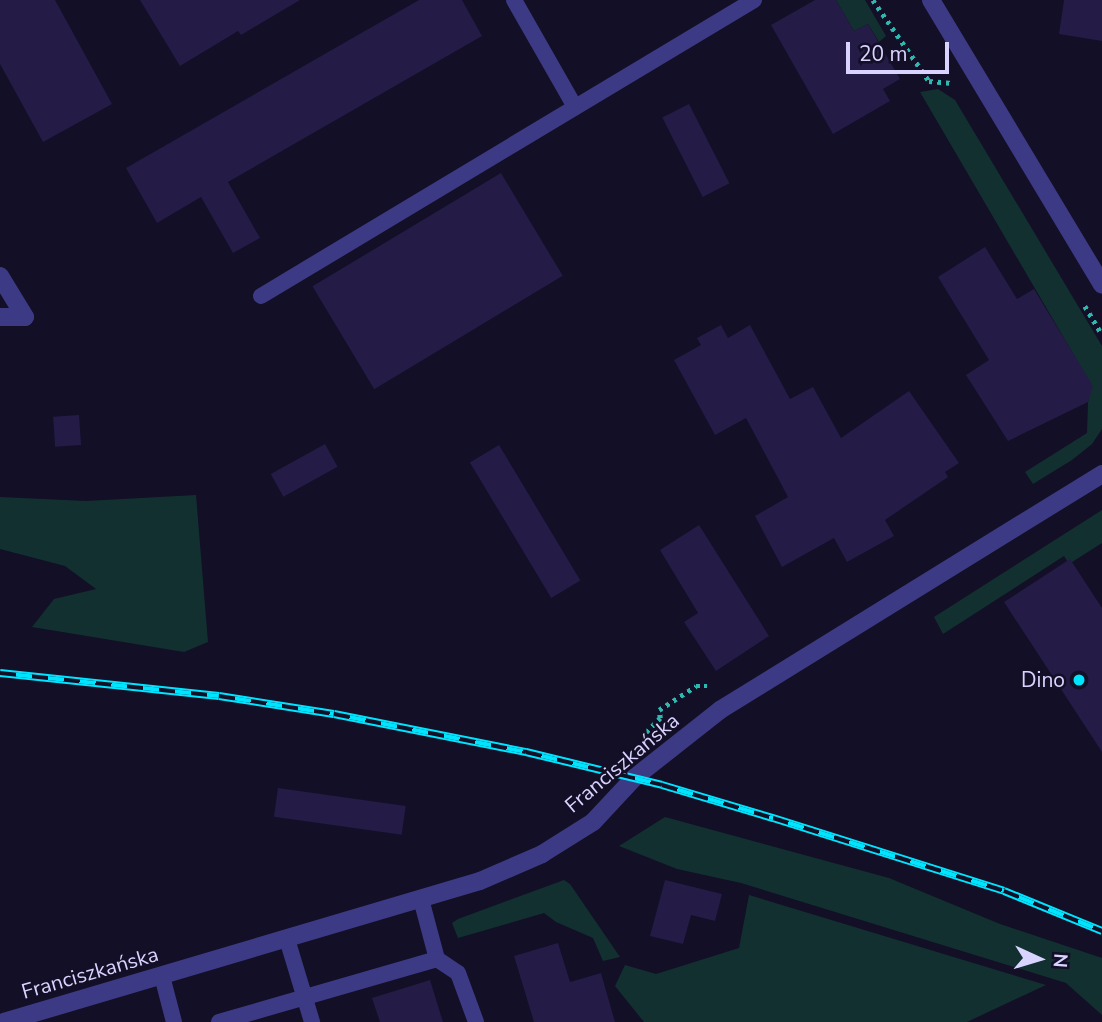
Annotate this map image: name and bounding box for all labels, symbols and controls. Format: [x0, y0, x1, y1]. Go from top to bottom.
scale bar [850, 28, 953, 72]
text: 20 m [859, 40, 908, 68]
place label: Dino [1021, 667, 1065, 693]
marker: Dino [1071, 672, 1087, 688]
street label: Franciszkańska [560, 708, 684, 818]
north arrow [1004, 924, 1074, 994]
street label: Franciszkańska [19, 941, 161, 1005]
text: N [1046, 952, 1073, 968]

